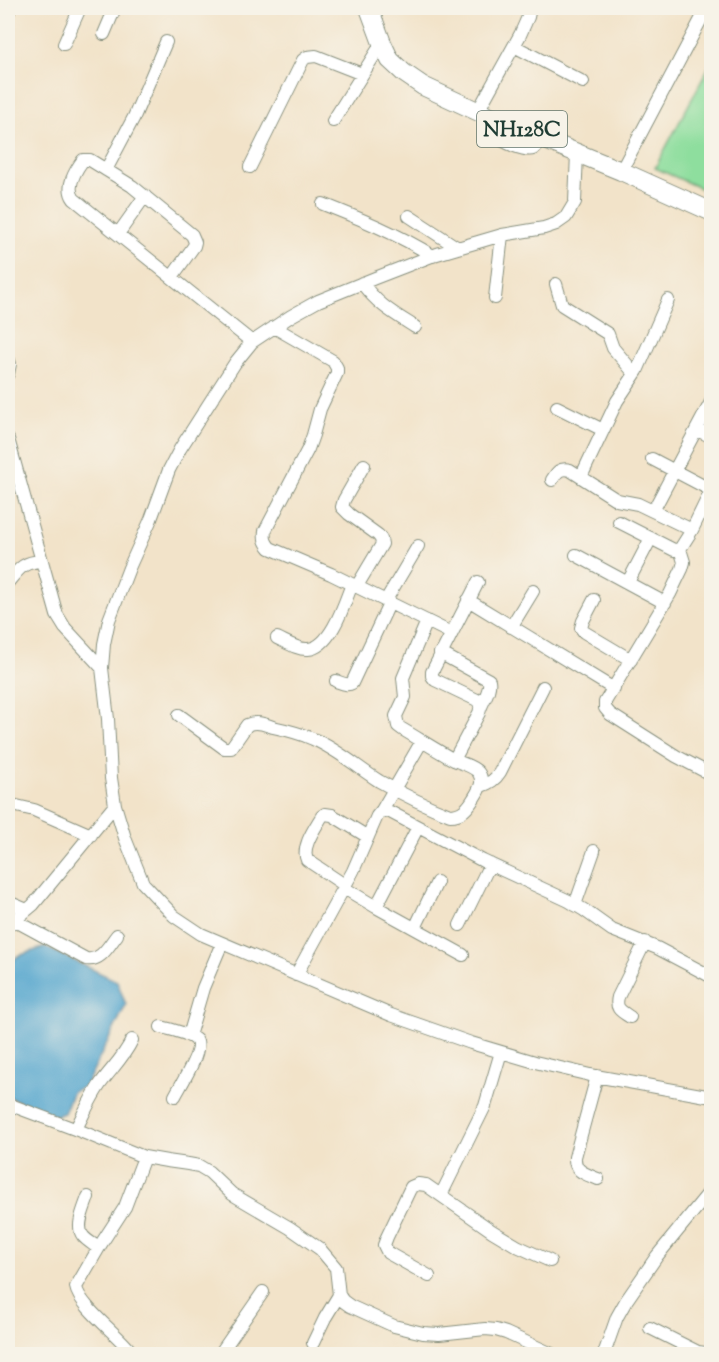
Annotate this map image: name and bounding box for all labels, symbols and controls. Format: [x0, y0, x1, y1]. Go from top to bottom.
road number: NH128C [477, 111, 567, 147]

